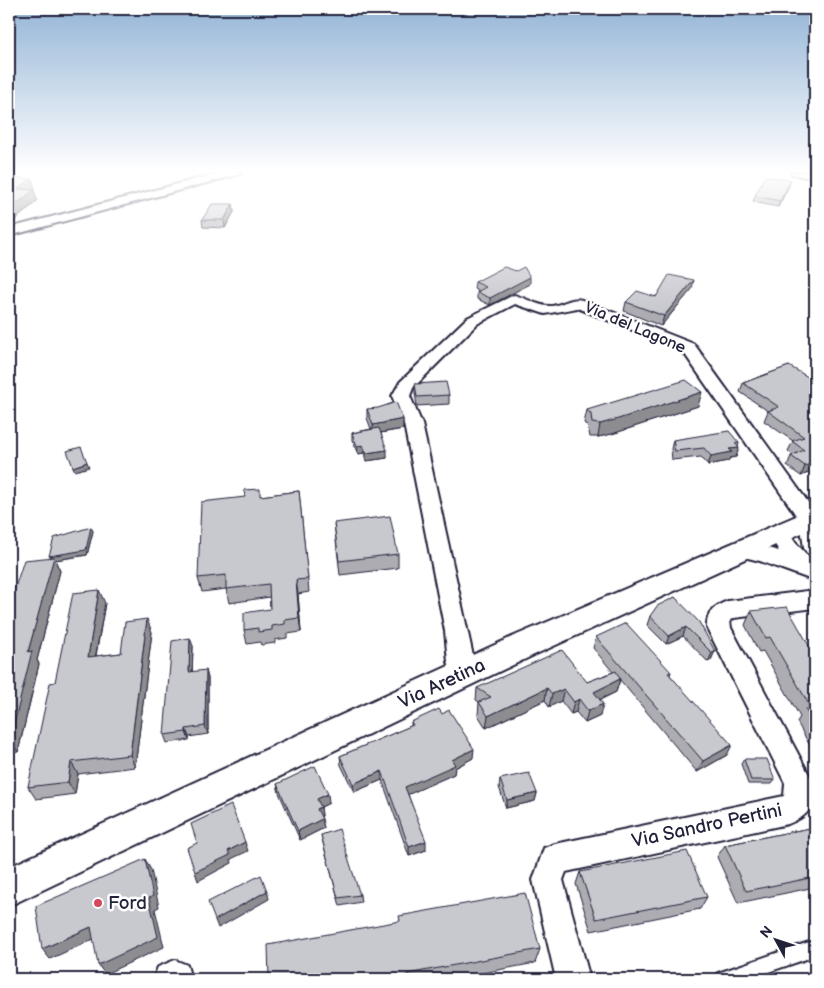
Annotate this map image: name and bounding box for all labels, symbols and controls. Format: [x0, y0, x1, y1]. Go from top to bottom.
street label: Via del Lagone [581, 298, 689, 358]
street label: Via Aretina [395, 654, 489, 714]
street label: Via Sandro Pertini [630, 799, 784, 853]
place label: Ford [108, 892, 147, 915]
marker: Ford [92, 897, 104, 909]
north arrow [752, 916, 802, 966]
text: N [757, 922, 776, 941]

